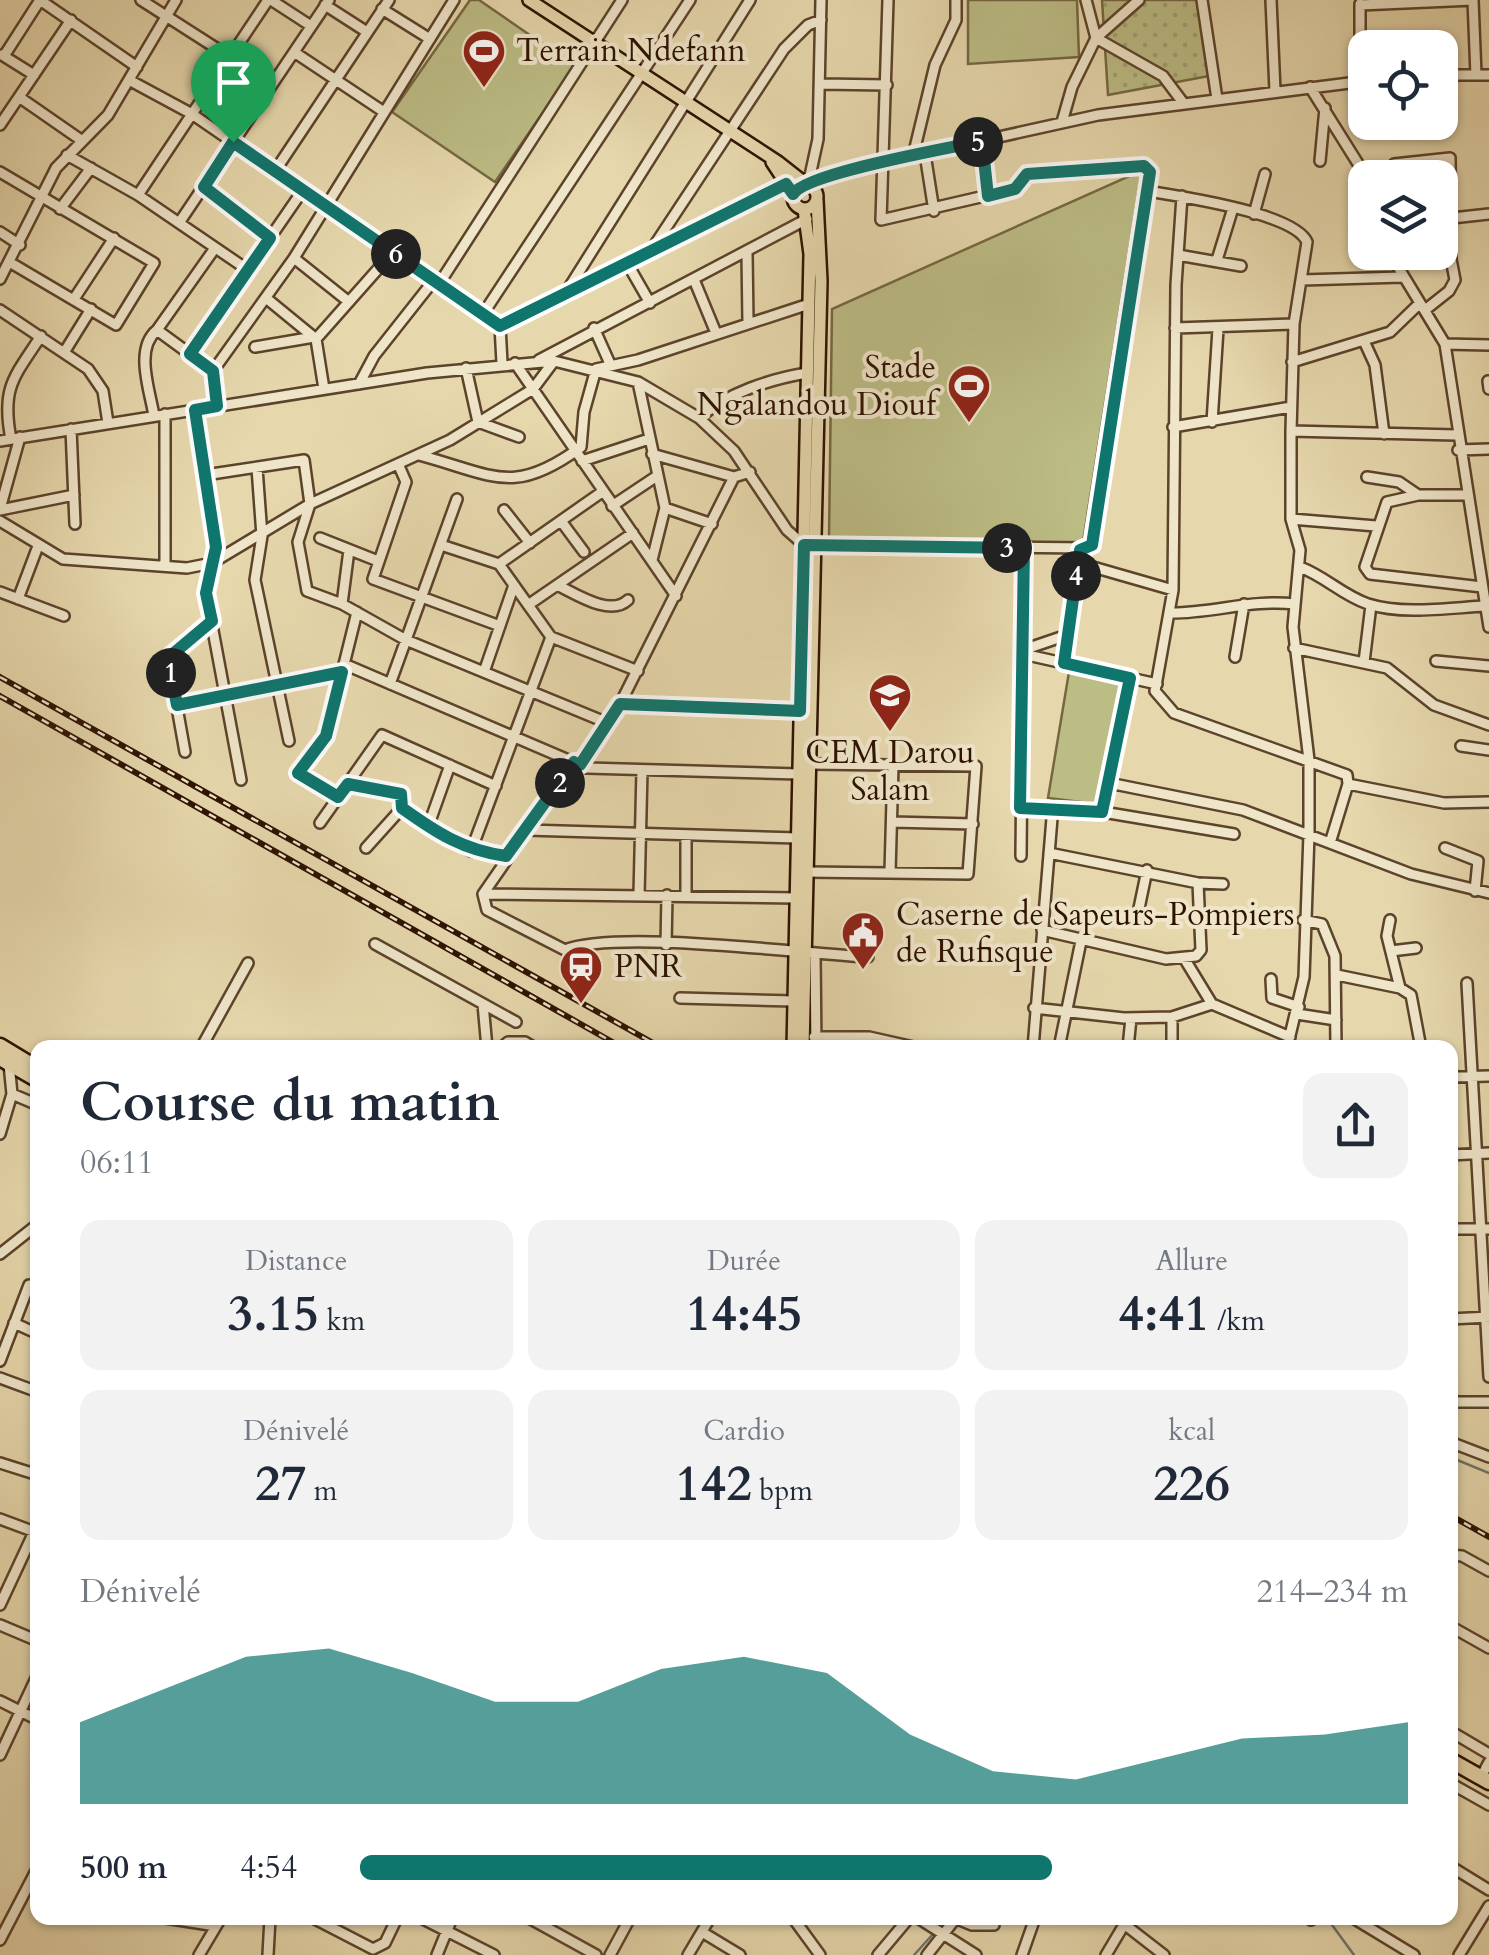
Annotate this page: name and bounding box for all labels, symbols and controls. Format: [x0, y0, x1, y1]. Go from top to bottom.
sports icon: Terrain Ndefann [461, 28, 507, 89]
place label: Terrain Ndefann [516, 29, 746, 73]
map controls [1348, 30, 1458, 270]
button: locate [1348, 30, 1458, 140]
pin [191, 40, 276, 143]
icon: arrive [206, 55, 261, 110]
pin: 5 [953, 117, 1003, 167]
text: 5 [971, 123, 985, 161]
button: layers [1348, 160, 1458, 270]
pin: 6 [371, 229, 421, 279]
text: 6 [389, 235, 403, 273]
place label: Stade Ngalandou Diouf [697, 346, 941, 427]
sports icon: Stade Ngalandou Diouf [946, 363, 992, 424]
pin: 3 [982, 523, 1032, 573]
text: 3 [1000, 529, 1014, 567]
pin: 4 [1051, 551, 1101, 601]
text: 4 [1069, 557, 1083, 595]
pin: 1 [146, 648, 196, 698]
text: 1 [164, 654, 178, 692]
school or university icon: CEM Darou Salam [867, 672, 913, 733]
place label: CEM Darou Salam [805, 731, 975, 812]
pin: 2 [535, 758, 585, 808]
text: 2 [553, 764, 567, 802]
place label: Caserne de Sapeurs-Pompiers de Rufisque [896, 893, 1295, 974]
public building icon: Caserne de Sapeurs-Pompiers de Rufisque [840, 910, 886, 971]
station icon: PNR [558, 944, 604, 1005]
place label: PNR [614, 945, 682, 989]
text: Course du matin [80, 1066, 500, 1140]
button: share [1303, 1073, 1408, 1178]
text: 06:11 [80, 1141, 154, 1185]
text: Distance [245, 1242, 348, 1280]
text: Durée [707, 1242, 781, 1280]
text: Allure [1155, 1242, 1228, 1280]
text: 3.15 [228, 1280, 319, 1348]
text: 14:45 [686, 1280, 802, 1348]
text: 4:41 [1118, 1280, 1210, 1348]
text: km [319, 1302, 365, 1340]
text: /km [1210, 1302, 1265, 1340]
text: Dénivelé [243, 1412, 349, 1450]
text: Cardio [703, 1412, 785, 1450]
text: kcal [1168, 1412, 1215, 1450]
text: 27 [255, 1450, 306, 1518]
text: 142 [675, 1450, 752, 1518]
text: 226 [1153, 1450, 1230, 1518]
text: m [306, 1472, 338, 1510]
text: bpm [752, 1472, 813, 1510]
text: Dénivelé [80, 1570, 201, 1614]
text: 214–234 m [1256, 1570, 1408, 1614]
text: 500 m [80, 1846, 167, 1890]
text: 4:54 [240, 1846, 297, 1890]

